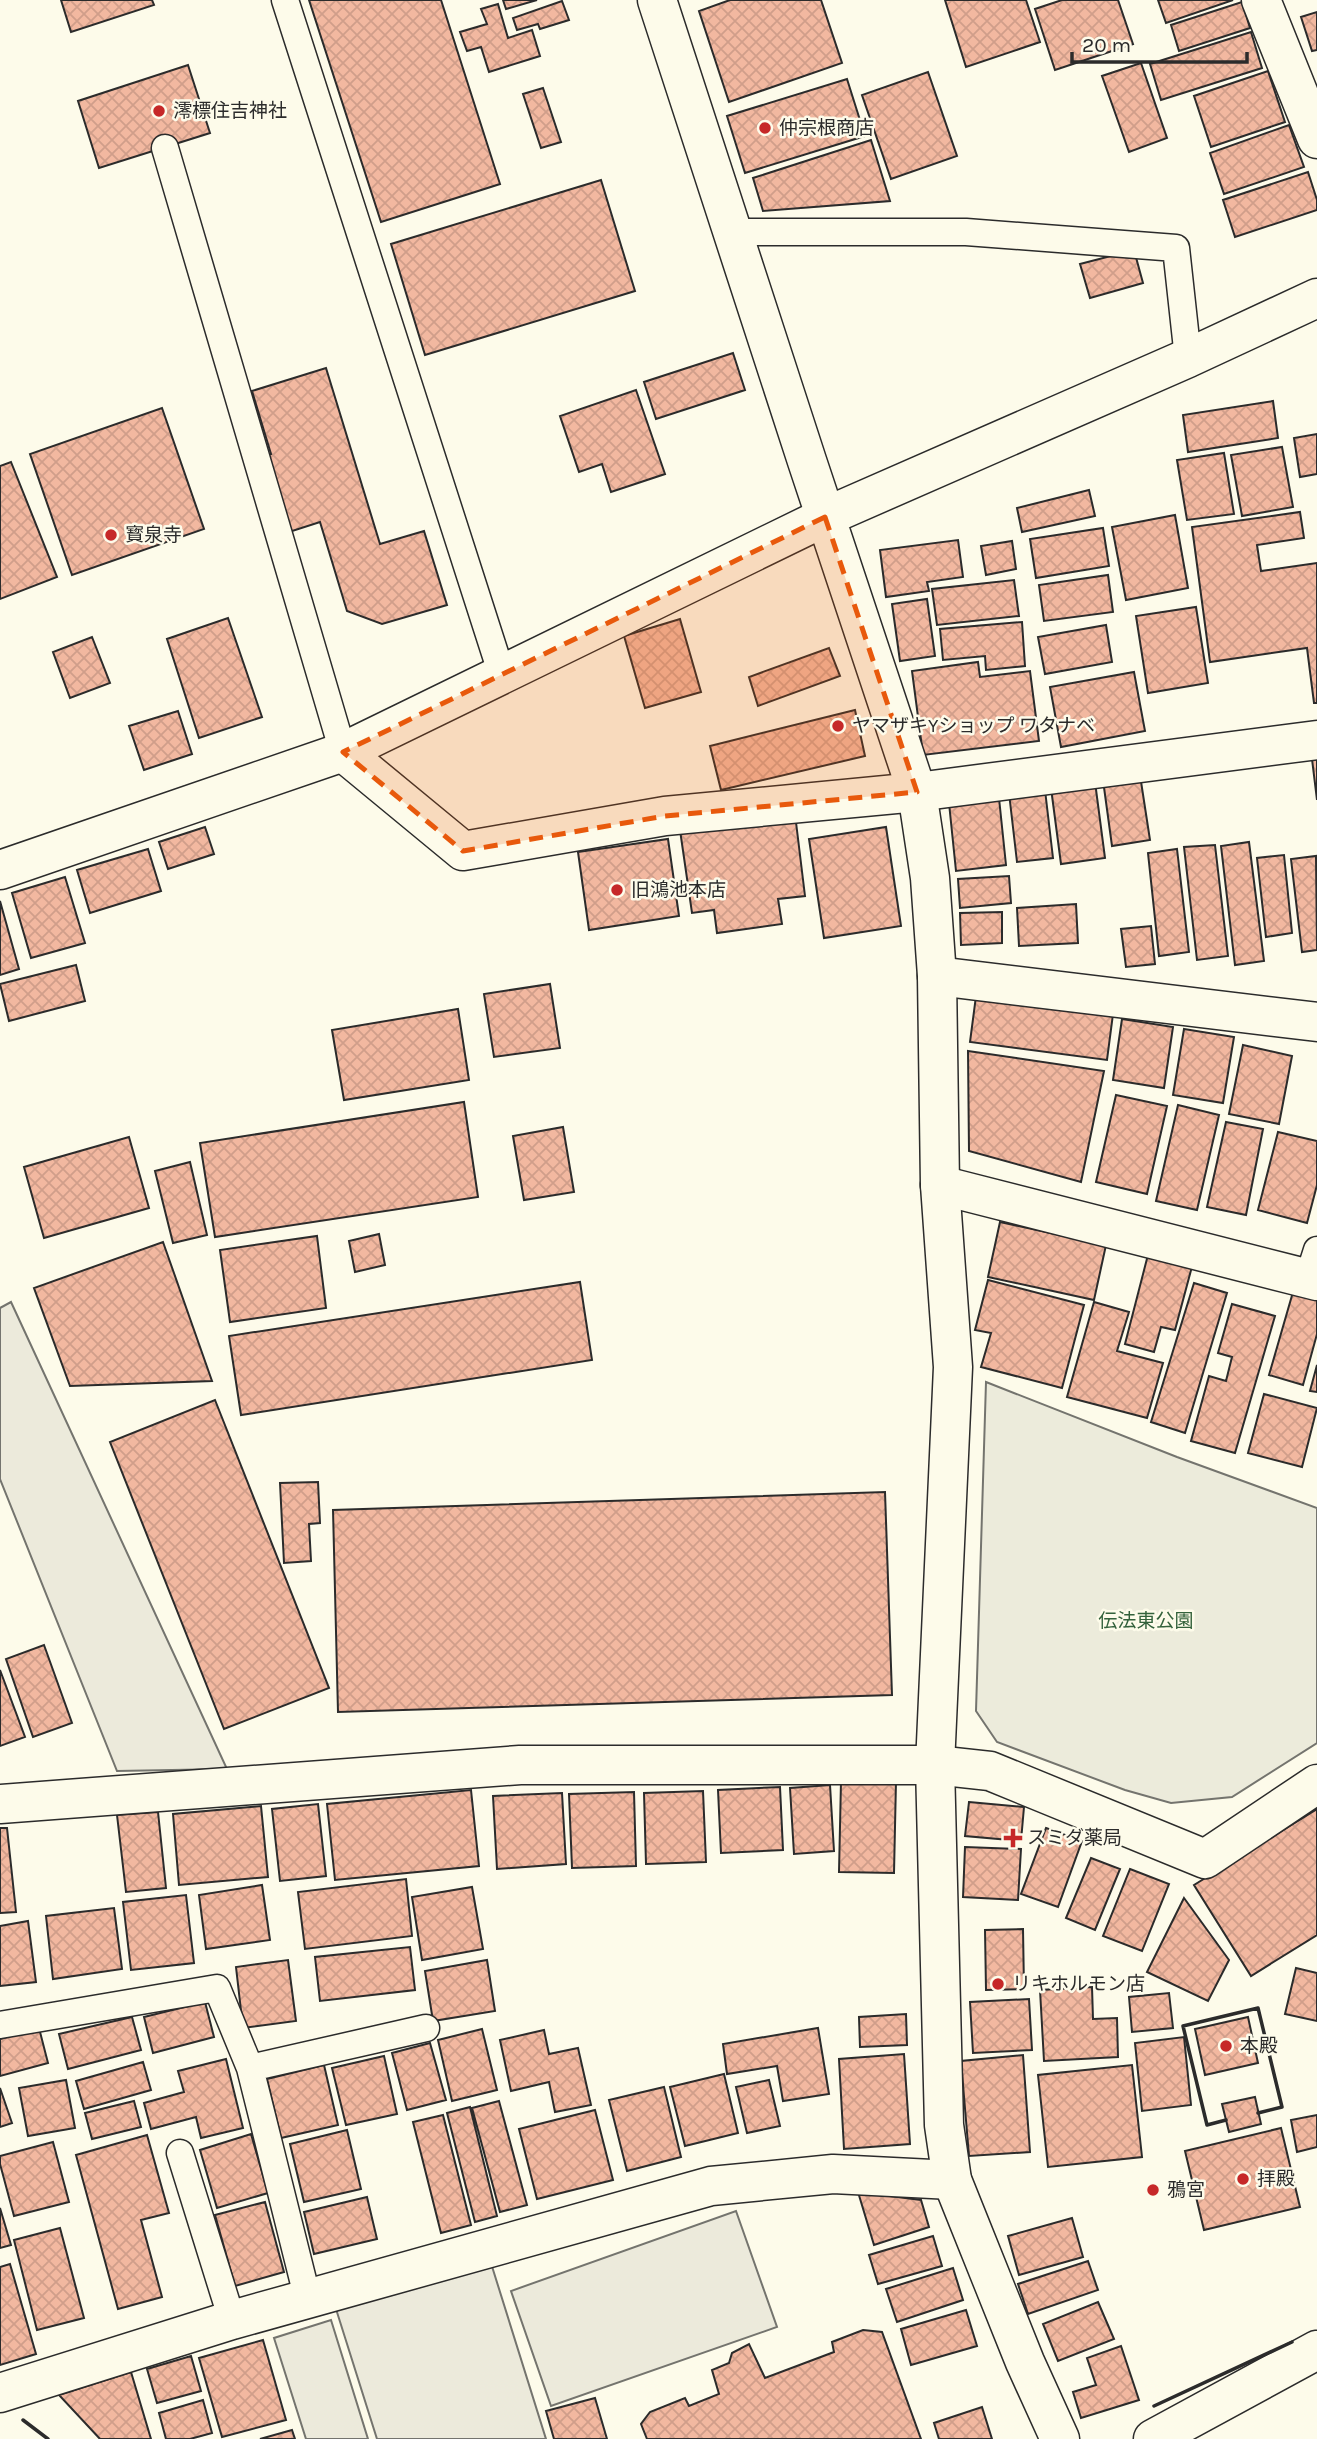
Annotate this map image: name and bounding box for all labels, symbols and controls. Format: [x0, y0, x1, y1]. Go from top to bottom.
scale bar [1072, 21, 1247, 65]
text: 20 m [1082, 33, 1131, 57]
place label: 澪標住吉神社 [173, 100, 287, 122]
marker: 澪標住吉神社 [151, 103, 167, 119]
place label: 仲宗根商店 [779, 117, 874, 139]
marker: 仲宗根商店 [757, 120, 773, 136]
place label: 寳泉寺 [125, 524, 182, 546]
marker: 寳泉寺 [103, 527, 119, 543]
place label: ヤマザキYショップ ワタナベ [852, 715, 1095, 737]
marker: ヤマザキYショップ ワタナベ [830, 718, 846, 734]
place label: 旧鴻池本店 [631, 879, 726, 901]
marker: 旧鴻池本店 [609, 882, 625, 898]
park label: 伝法東公園 [1098, 1610, 1194, 1632]
place label: スミダ薬局 [1027, 1827, 1122, 1849]
marker: スミダ薬局 [1005, 1830, 1021, 1846]
place label: リキホルモン店 [1012, 1973, 1145, 1995]
marker: リキホルモン店 [990, 1976, 1006, 1992]
place label: 本殿 [1240, 2035, 1278, 2057]
marker: 本殿 [1218, 2038, 1234, 2054]
place label: 拝殿 [1257, 2168, 1295, 2190]
marker: 拝殿 [1235, 2171, 1251, 2187]
place label: 鴉宮 [1167, 2179, 1205, 2201]
marker: 鴉宮 [1145, 2182, 1161, 2198]

